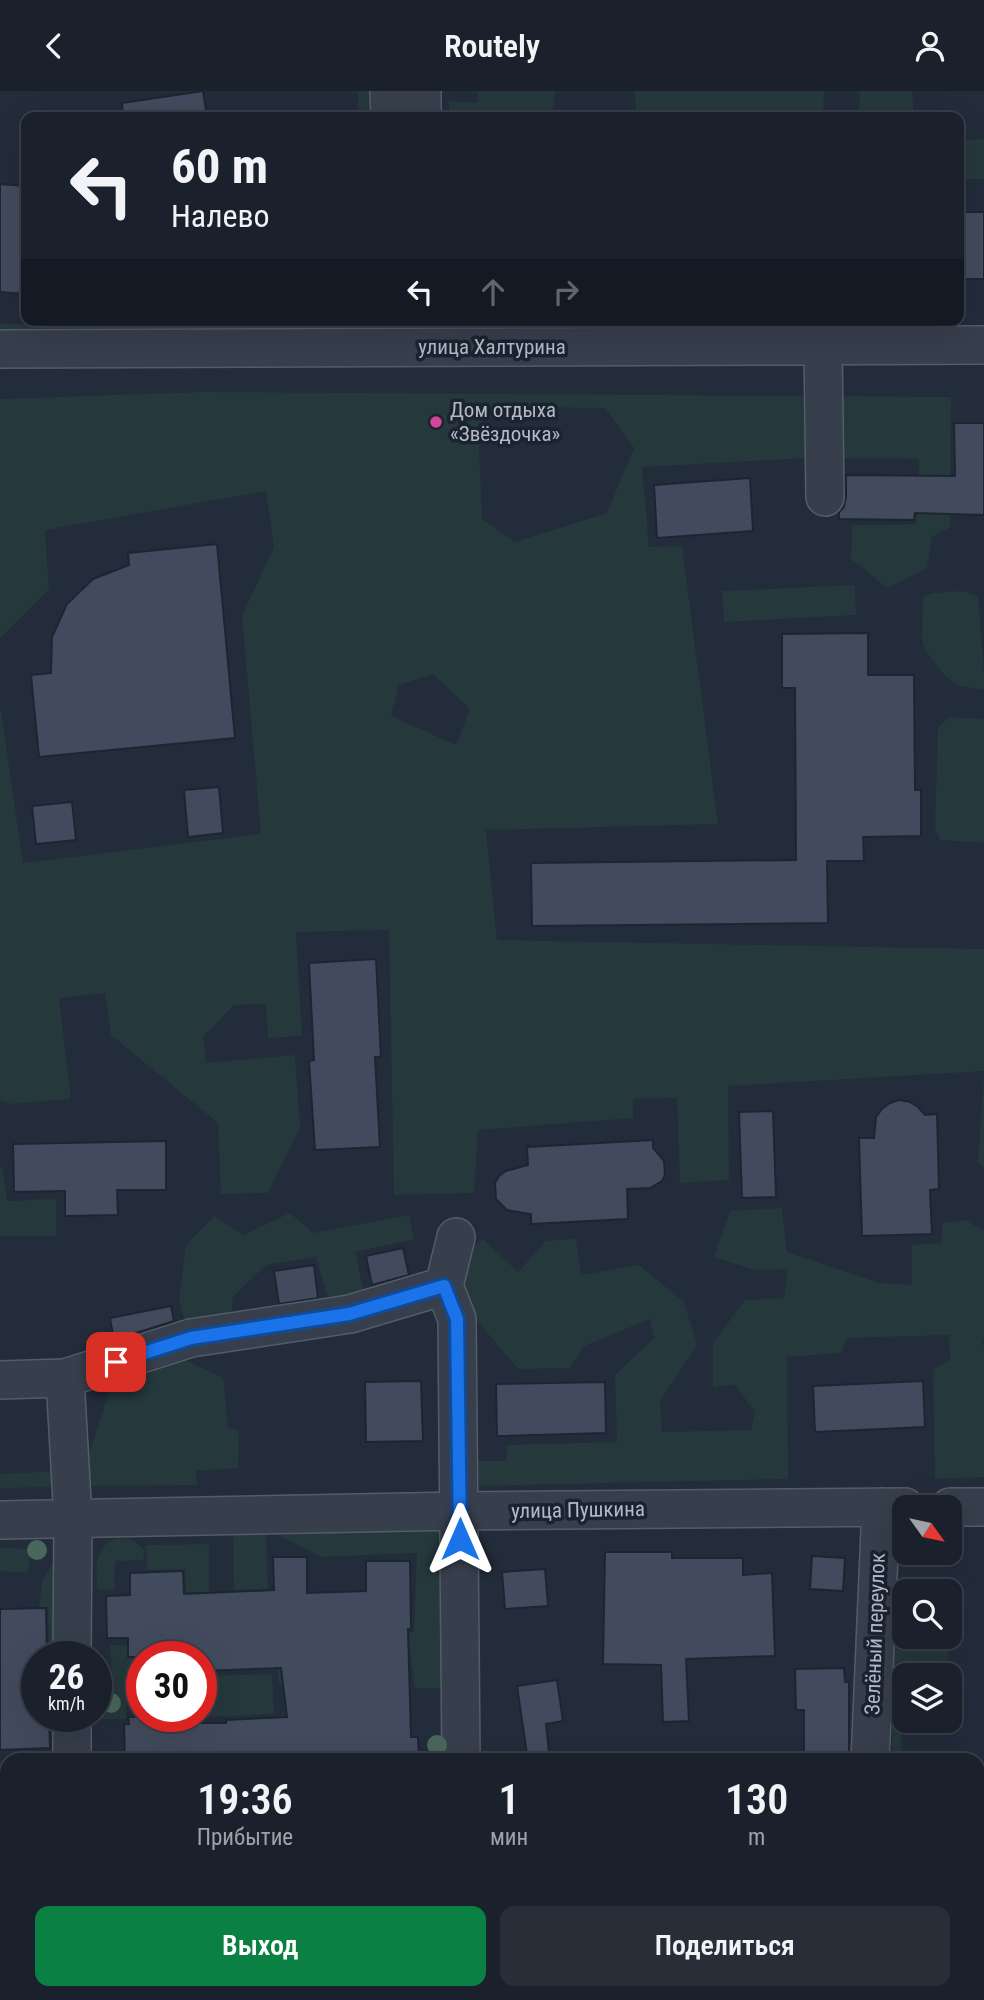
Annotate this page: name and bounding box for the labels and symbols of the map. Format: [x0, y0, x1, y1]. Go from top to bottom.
street label: улица Халтурина [418, 335, 566, 359]
place label: Дом отдыха «Звёздочка» [450, 398, 560, 446]
marker: Дом отдыха «Звёздочка» [428, 414, 444, 430]
pin [86, 1332, 146, 1392]
north arrow [892, 1495, 962, 1565]
street label: улица Пушкина [511, 1497, 645, 1523]
position arrow [423, 1502, 497, 1576]
street label: Зелёный переулок [860, 1553, 890, 1715]
speed limit sign: 30 [126, 1641, 217, 1732]

